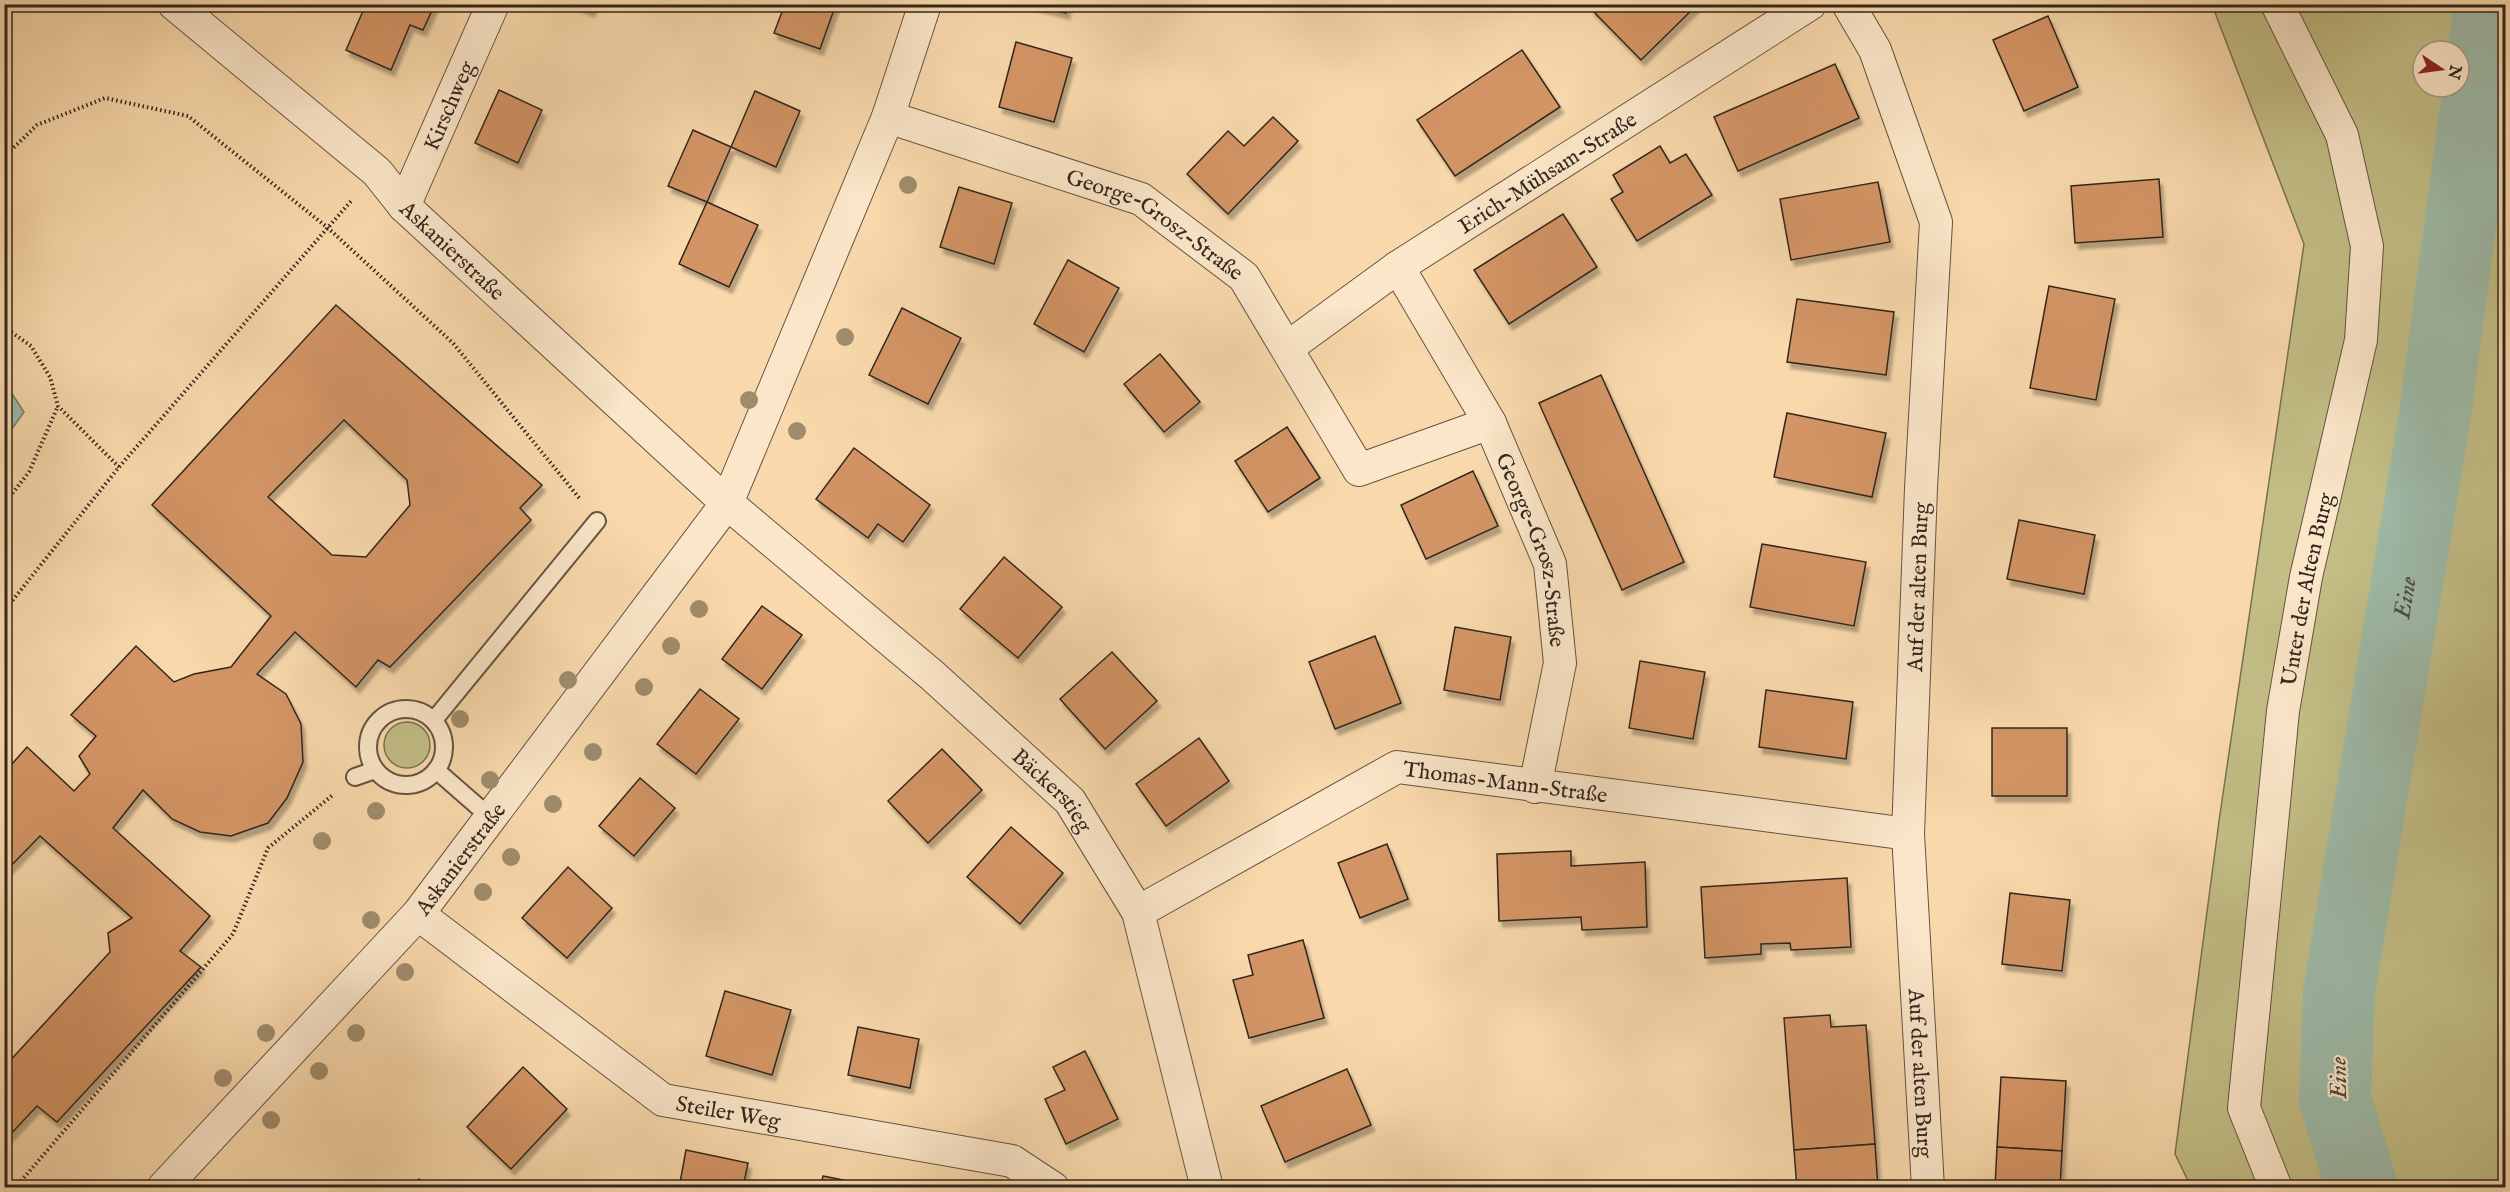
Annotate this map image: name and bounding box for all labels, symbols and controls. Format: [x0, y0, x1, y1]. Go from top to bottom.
north arrow [2411, 39, 2471, 99]
street label: Kirschweg [418, 56, 483, 155]
text: N [2442, 62, 2465, 81]
street label: Erich-Mühsam-Straße [1453, 106, 1642, 241]
street label: George-Grosz-Straße [1062, 164, 1248, 288]
street label: Askanierstraße [392, 195, 510, 307]
street label: George-Grosz-Straße [1488, 449, 1570, 648]
street label: Unter der Alten Burg [2276, 489, 2341, 688]
street label: Auf der alten Burg [1902, 501, 1936, 673]
water label: Eine [2387, 574, 2425, 622]
street label: Bäckerstieg [1005, 743, 1098, 839]
street label: Thomas-Mann-Straße [1401, 756, 1609, 810]
street label: Askanierstraße [409, 798, 513, 922]
street label: Auf der alten Burg [1901, 987, 1938, 1160]
water label: Eine [2324, 1057, 2355, 1100]
street label: Steiler Weg [674, 1091, 784, 1136]

